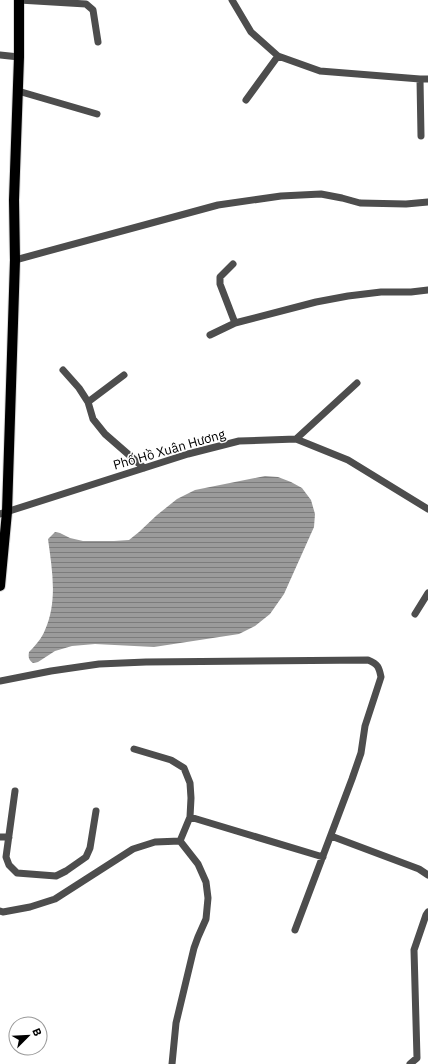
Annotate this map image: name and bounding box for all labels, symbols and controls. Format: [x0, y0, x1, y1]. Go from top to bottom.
street label: Phố Hồ Xuân Hương [111, 425, 227, 474]
north arrow [8, 1016, 48, 1056]
text: B [29, 1026, 45, 1038]

